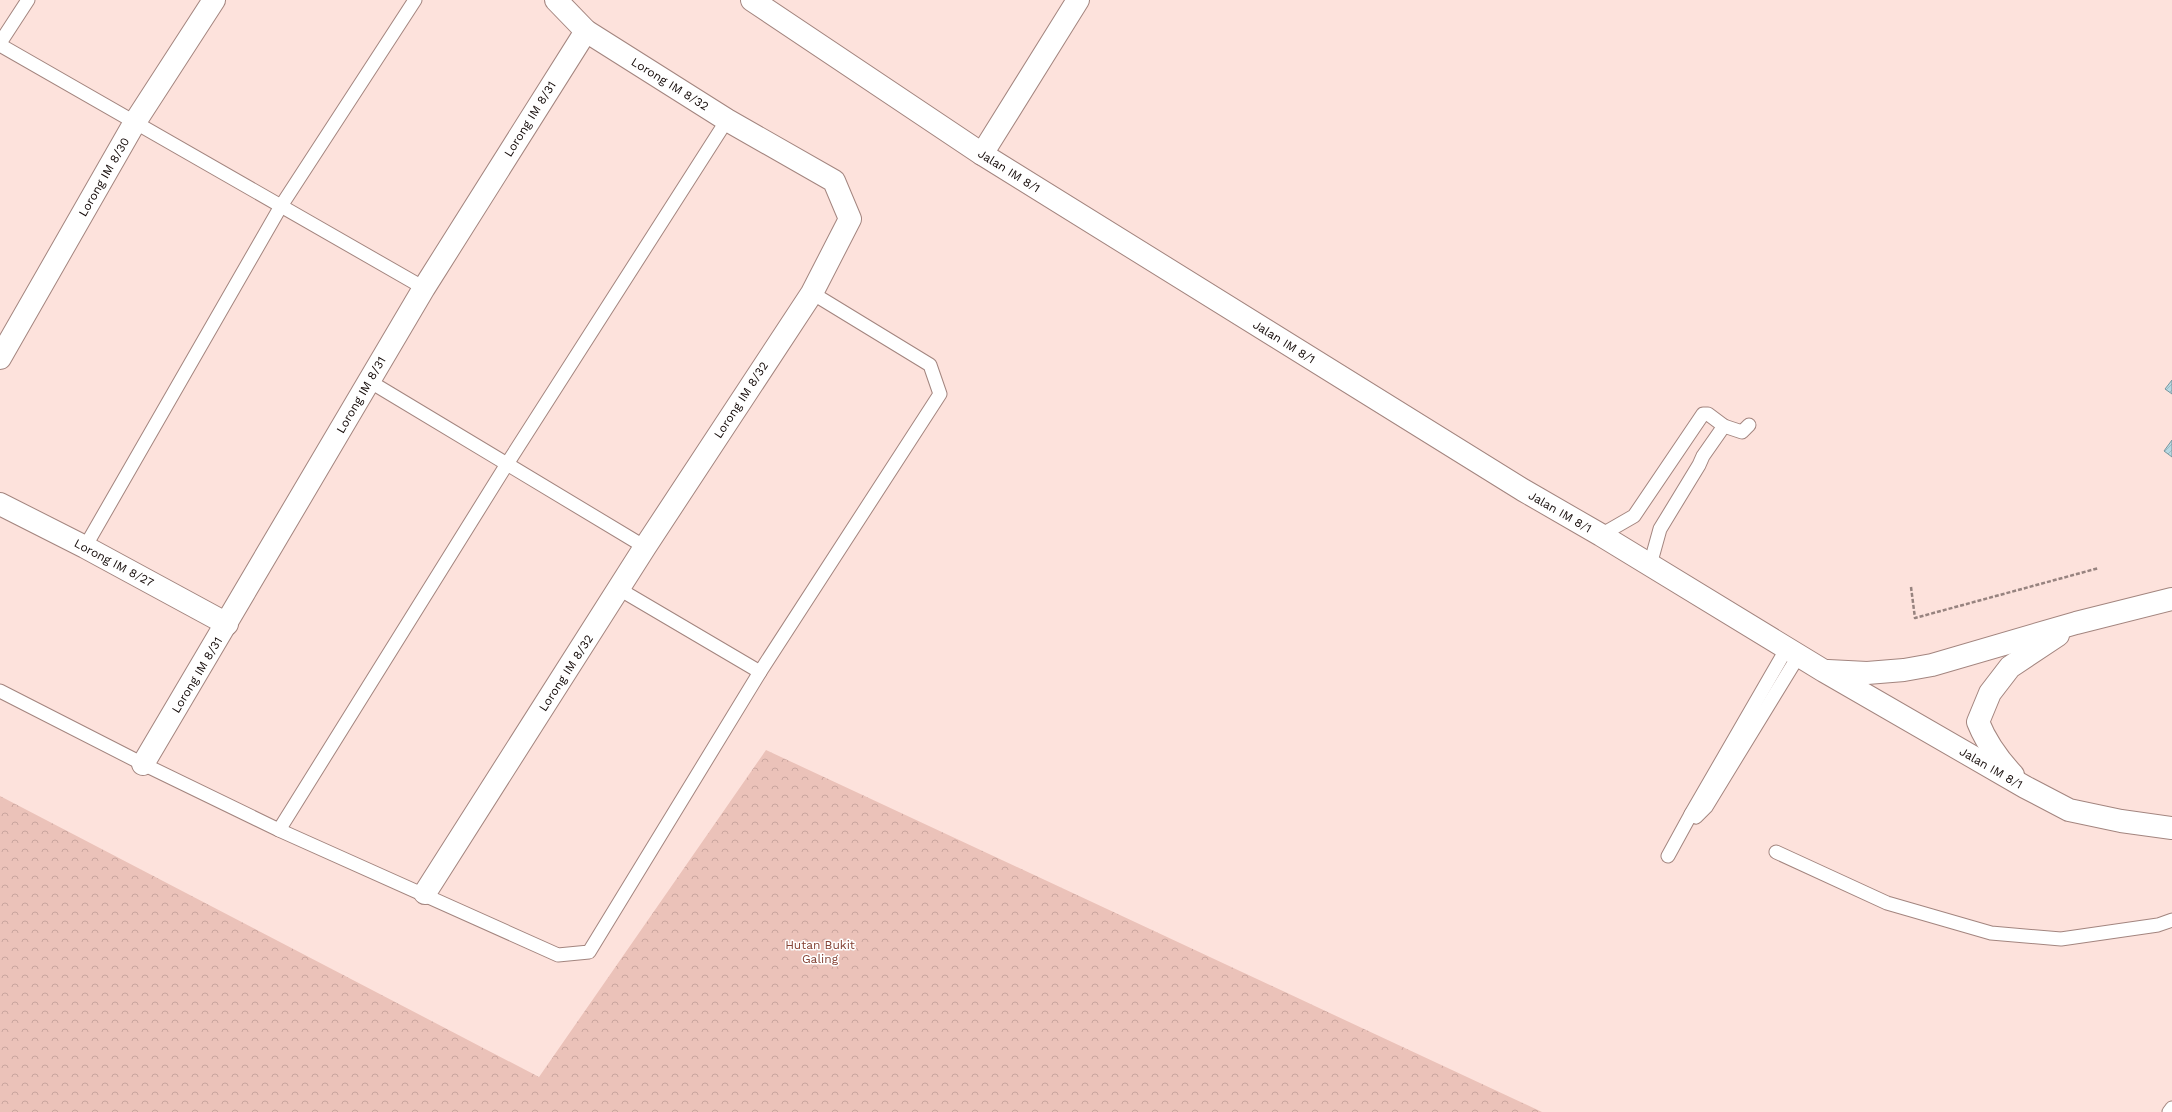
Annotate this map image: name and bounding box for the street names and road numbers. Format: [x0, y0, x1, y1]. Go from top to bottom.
street label: Lorong IM 8/32 [629, 55, 711, 113]
street label: Lorong IM 8/31 [501, 79, 559, 159]
street label: Lorong IM 8/30 [76, 135, 132, 219]
street label: Jalan IM 8/1 [975, 146, 1043, 196]
street label: Jalan IM 8/1 [1250, 317, 1318, 367]
street label: Lorong IM 8/31 [333, 354, 389, 436]
street label: Lorong IM 8/32 [711, 359, 771, 441]
street label: Jalan IM 8/1 [1526, 488, 1594, 536]
street label: Lorong IM 8/27 [72, 536, 156, 590]
street label: Lorong IM 8/32 [536, 632, 596, 714]
street label: Lorong IM 8/31 [169, 634, 225, 716]
street label: Jalan IM 8/1 [1957, 744, 2025, 792]

